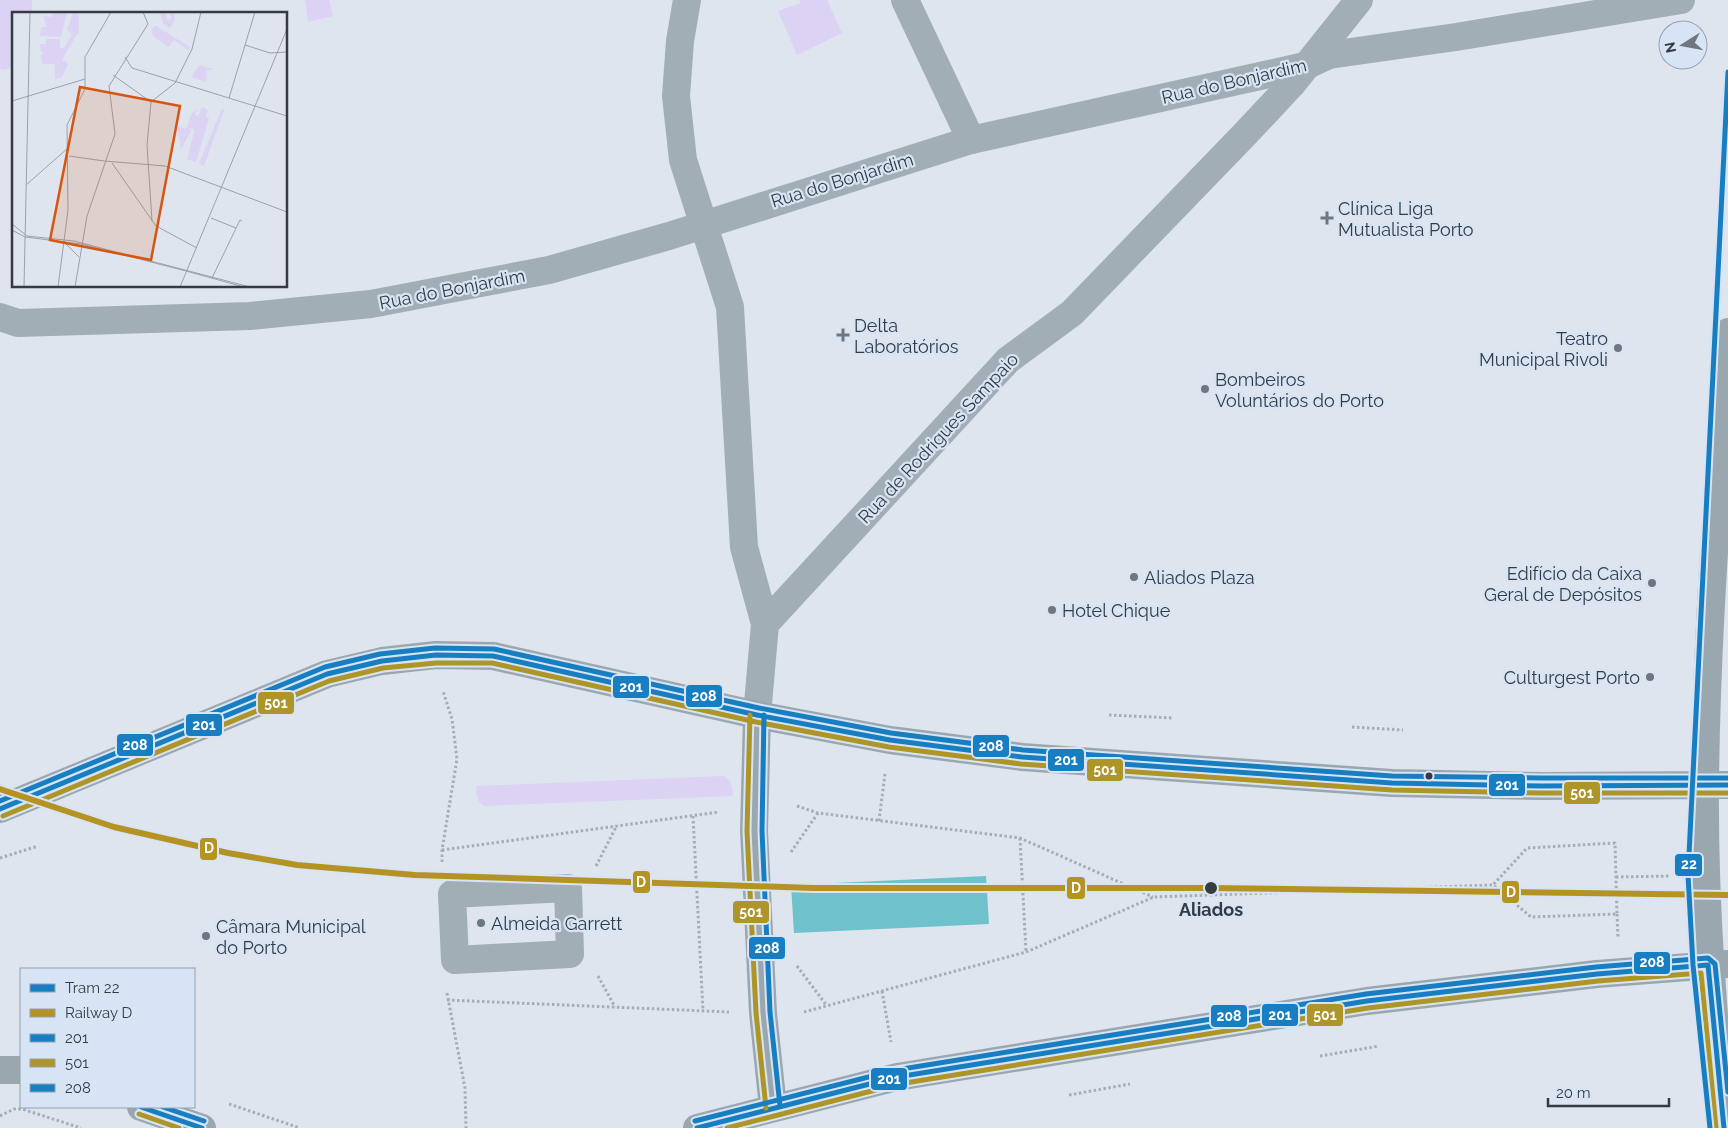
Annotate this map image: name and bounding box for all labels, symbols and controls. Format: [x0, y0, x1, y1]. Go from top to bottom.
inset map [12, 12, 288, 288]
north arrow [1658, 20, 1708, 70]
text: N [1661, 41, 1679, 54]
street label: Rua do Bonjardim [1160, 54, 1308, 108]
street label: Rua do Bonjardim [768, 148, 916, 212]
place label: Clínica Liga Mutualista Porto [1338, 198, 1474, 240]
marker: Clínica Liga Mutualista Porto [1320, 211, 1334, 225]
street label: Rua do Bonjardim [377, 265, 527, 313]
place label: Delta Laboratórios [854, 315, 959, 357]
marker: Delta Laboratórios [836, 328, 850, 342]
place label: Teatro Municipal Rivoli [1479, 328, 1608, 370]
marker: Teatro Municipal Rivoli [1612, 342, 1624, 354]
street label: Rua de Rodrigues Sampaio [854, 348, 1023, 528]
place label: Bombeiros Voluntários do Porto [1215, 369, 1384, 411]
marker: Bombeiros Voluntários do Porto [1199, 383, 1211, 395]
place label: Edifício da Caixa Geral de Depósitos [1484, 563, 1642, 605]
place label: Aliados Plaza [1144, 567, 1255, 588]
marker: Aliados Plaza [1128, 571, 1140, 583]
marker: Edifício da Caixa Geral de Depósitos [1646, 577, 1658, 589]
place label: Hotel Chique [1062, 600, 1171, 621]
marker: Hotel Chique [1046, 604, 1058, 616]
place label: Culturgest Porto [1504, 667, 1640, 688]
marker: Culturgest Porto [1644, 671, 1656, 683]
line badge: 201 [612, 675, 650, 699]
text: 201 [619, 679, 643, 695]
line badge: 208 [685, 684, 723, 708]
text: 208 [692, 688, 716, 704]
line badge: 501 [257, 691, 295, 715]
text: 501 [264, 695, 288, 711]
line badge: 201 [185, 713, 223, 737]
text: 201 [192, 717, 216, 733]
line badge: 208 [116, 733, 154, 757]
line badge: 208 [972, 734, 1010, 758]
text: 208 [123, 737, 147, 753]
text: 208 [979, 738, 1003, 754]
line badge: 201 [1047, 748, 1085, 772]
text: 201 [1054, 752, 1078, 768]
line badge: 501 [1086, 758, 1124, 782]
text: 501 [1093, 762, 1117, 778]
unlabelled marker [1424, 771, 1434, 781]
line badge: 201 [1488, 773, 1526, 797]
text: 201 [1495, 777, 1519, 793]
line badge: 501 [1563, 781, 1601, 805]
text: 501 [1570, 785, 1594, 801]
line badge: D [199, 837, 218, 861]
text: D [204, 840, 214, 856]
line badge: 22 [1674, 853, 1703, 877]
text: 22 [1681, 856, 1697, 872]
line badge: D [632, 870, 651, 894]
text: D [636, 874, 646, 890]
line badge: D [1066, 876, 1086, 900]
text: D [1071, 880, 1081, 896]
marker: Aliados [1203, 880, 1219, 896]
line badge: D [1501, 880, 1520, 904]
text: D [1506, 884, 1516, 900]
place label: Aliados [1179, 899, 1243, 920]
line badge: 501 [732, 900, 770, 924]
text: 501 [739, 904, 763, 920]
place label: Almeida Garrett [491, 913, 622, 934]
place label: Câmara Municipal do Porto [216, 916, 366, 958]
marker: Almeida Garrett [475, 917, 487, 929]
marker: Câmara Municipal do Porto [200, 930, 212, 942]
line badge: 208 [748, 936, 786, 960]
text: 208 [755, 940, 779, 956]
line badge: 208 [1633, 951, 1671, 975]
text: 208 [1640, 954, 1664, 970]
legend [20, 968, 195, 1108]
text: Tram 22 [65, 979, 120, 997]
line badge: 201 [1261, 1003, 1299, 1027]
line badge: 501 [1306, 1003, 1344, 1027]
text: Railway D [65, 1004, 132, 1022]
line badge: 208 [1210, 1004, 1248, 1028]
text: 201 [1268, 1007, 1292, 1023]
text: 501 [1313, 1007, 1337, 1023]
text: 208 [1217, 1008, 1241, 1024]
text: 201 [65, 1029, 89, 1047]
text: 501 [65, 1054, 89, 1072]
line badge: 201 [870, 1067, 908, 1091]
text: 201 [877, 1071, 901, 1087]
scale bar [1548, 1076, 1669, 1108]
text: 208 [65, 1079, 91, 1097]
text: 20 m [1556, 1084, 1591, 1102]

